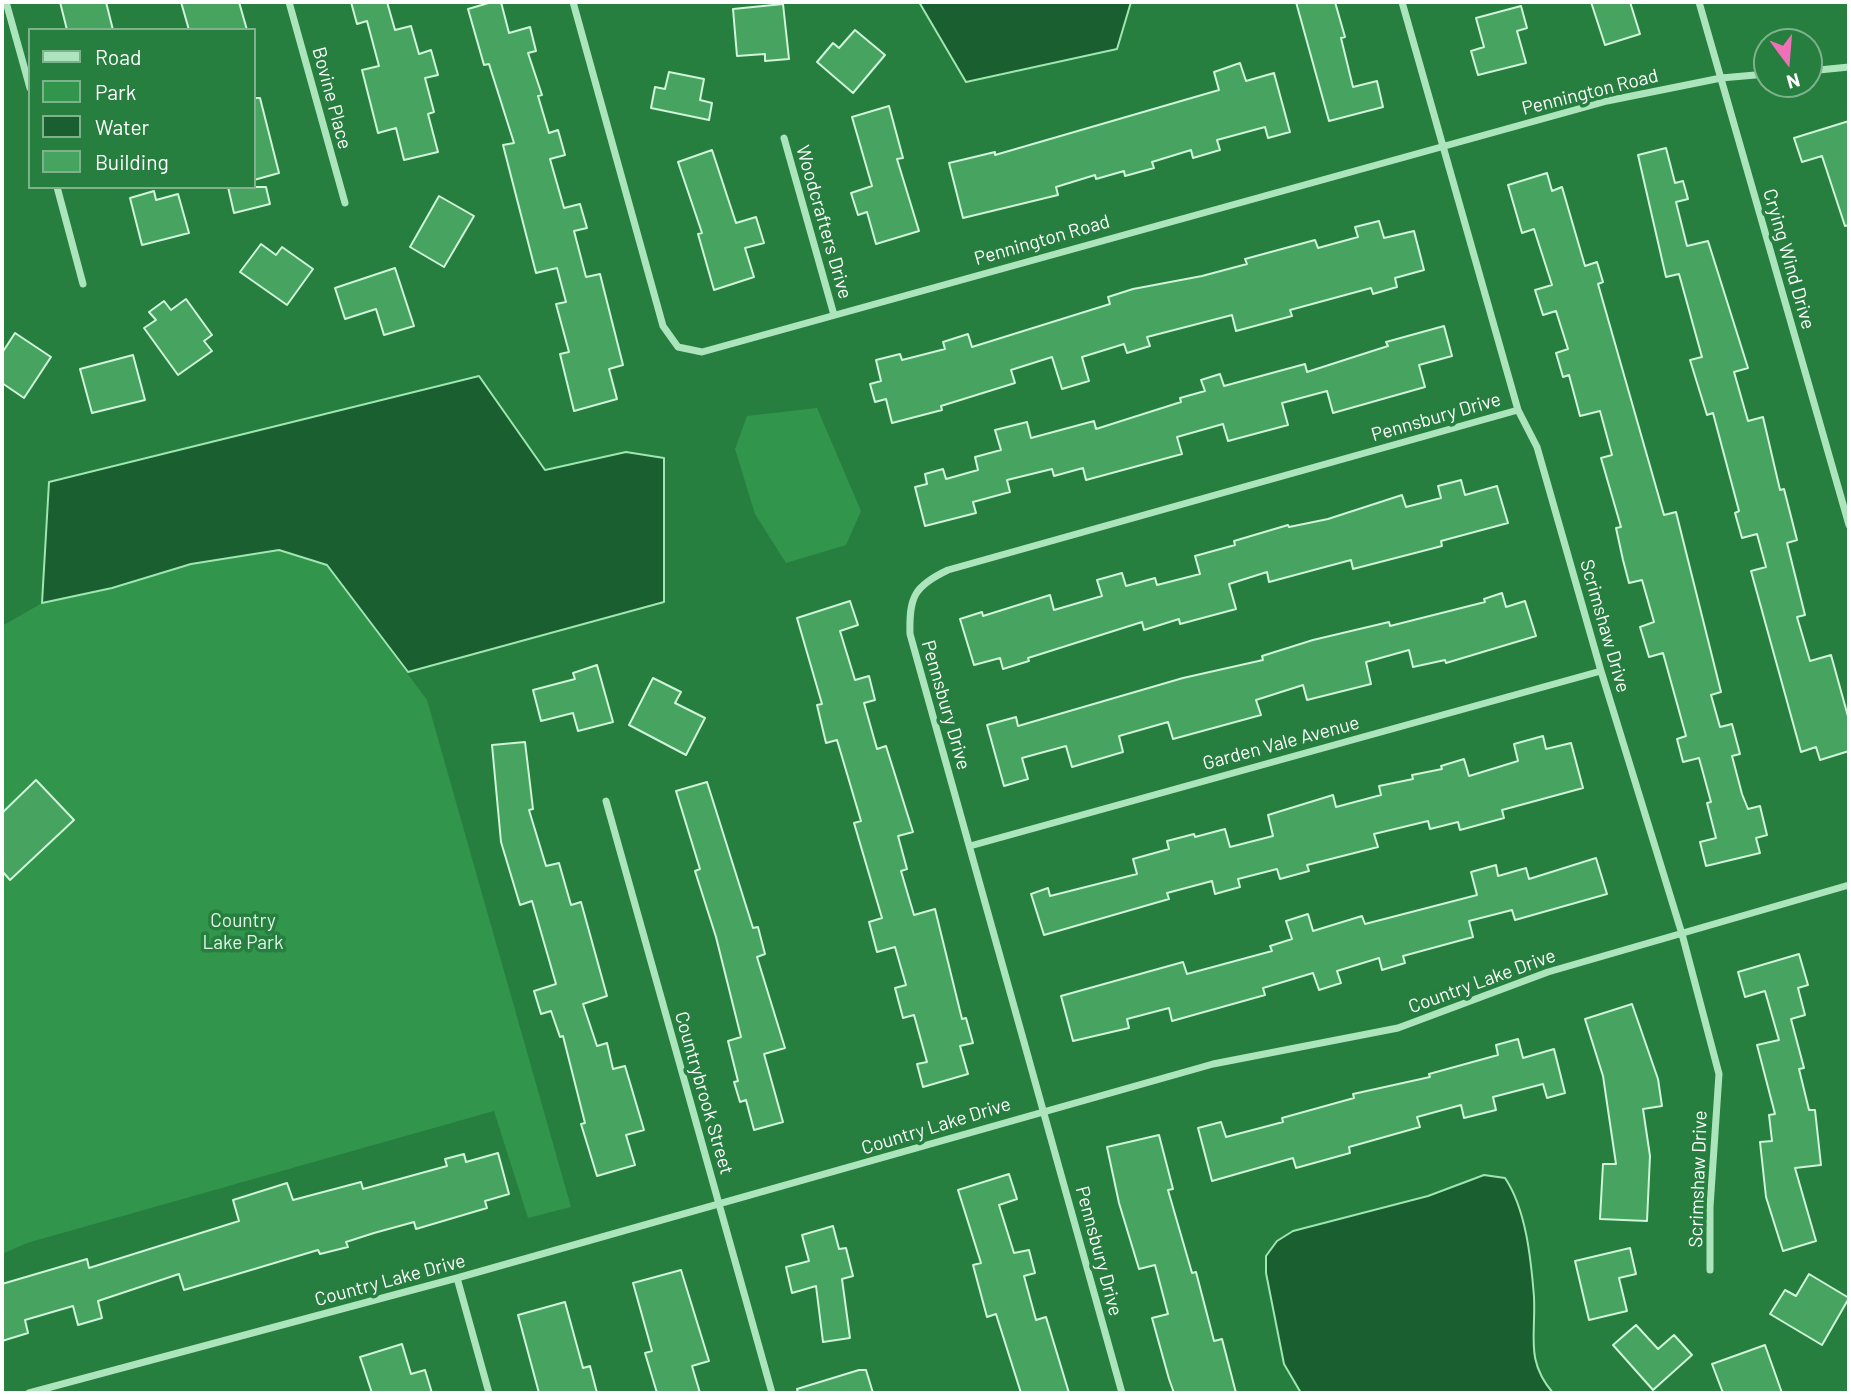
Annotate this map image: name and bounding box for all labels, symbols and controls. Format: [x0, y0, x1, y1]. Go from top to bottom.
legend [28, 28, 256, 189]
north arrow [1753, 28, 1823, 98]
text: Road [95, 44, 141, 69]
street label: Bovine Place [307, 44, 357, 152]
street label: Pennington Road [1519, 64, 1661, 120]
text: N [1784, 69, 1803, 95]
text: Park [95, 79, 136, 104]
text: Water [95, 114, 149, 139]
street label: Woodcrafters Drive [791, 142, 857, 302]
text: Building [95, 149, 169, 174]
street label: Crying Wind Drive [1758, 186, 1820, 332]
street label: Pennington Road [972, 210, 1112, 270]
street label: Pennsbury Drive [1369, 388, 1503, 446]
street label: Scrimshaw Drive [1575, 557, 1635, 695]
street label: Pennsbury Drive [917, 638, 975, 772]
street label: Garden Vale Avenue [1200, 711, 1362, 775]
park label: Country Lake Park [203, 910, 283, 954]
street label: Country Lake Drive [1405, 944, 1559, 1018]
street label: Countrybrook Street [670, 1009, 738, 1177]
street label: Country Lake Drive [858, 1092, 1014, 1160]
street label: Scrimshaw Drive [1684, 1110, 1712, 1248]
street label: Pennsbury Drive [1071, 1184, 1127, 1318]
street label: Country Lake Drive [312, 1249, 468, 1311]

